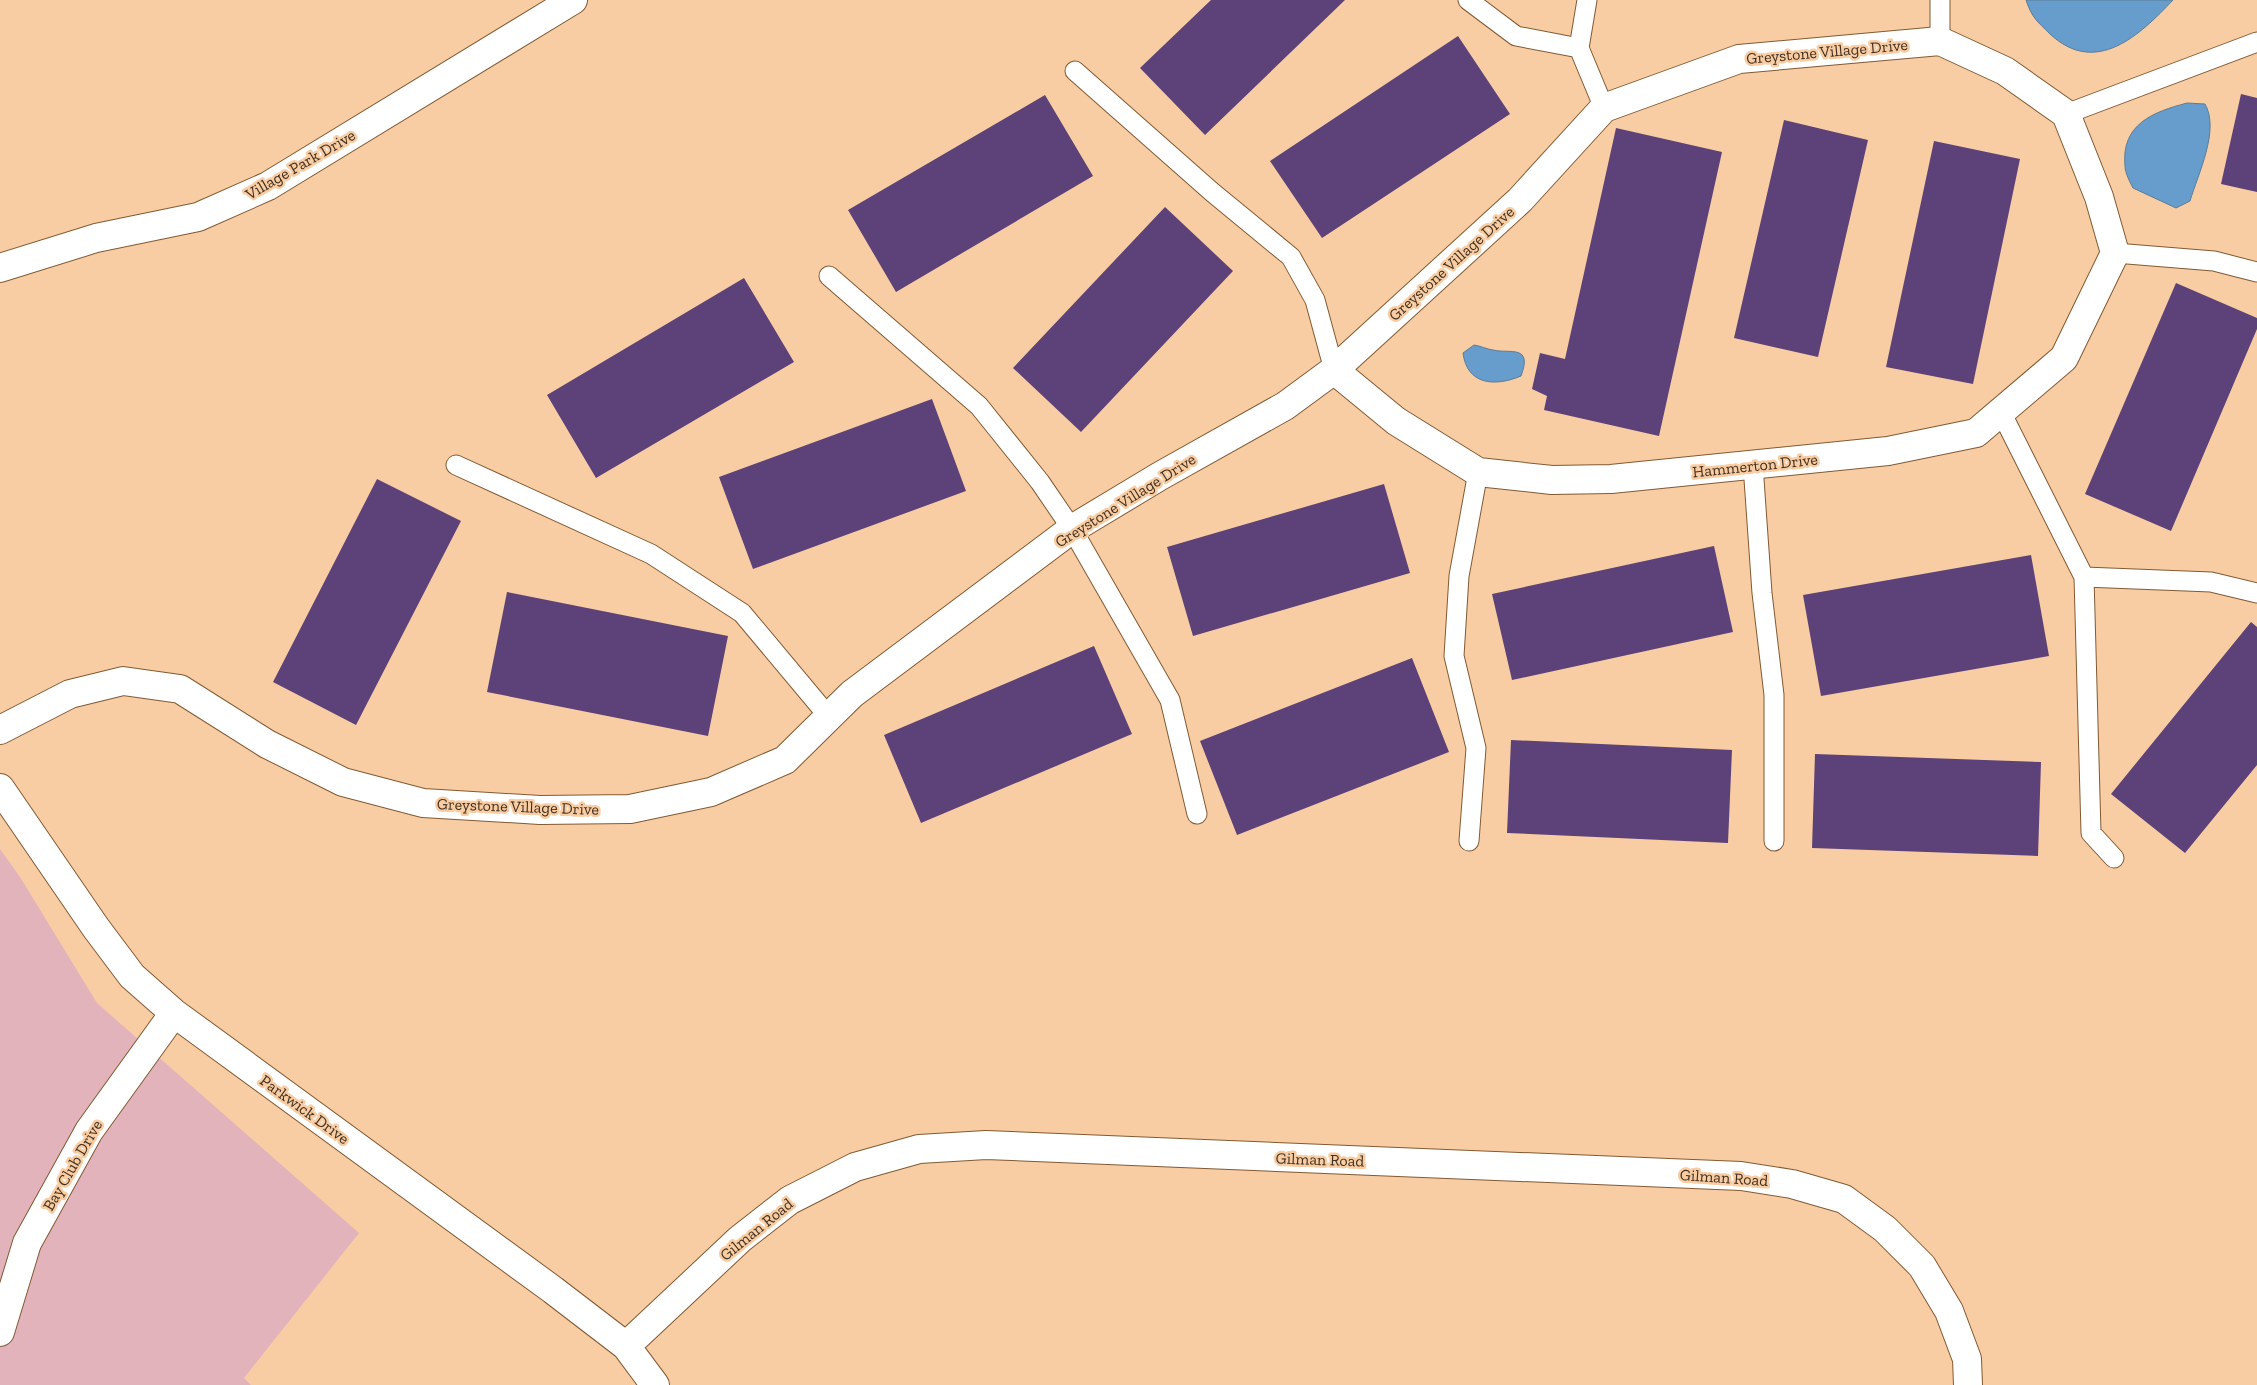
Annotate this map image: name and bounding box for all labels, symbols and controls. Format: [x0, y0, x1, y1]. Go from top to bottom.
street label: Greystone Village Drive [1745, 35, 1909, 68]
street label: Village Park Drive [241, 125, 359, 204]
street label: Greystone Village Drive [1385, 202, 1518, 325]
street label: Greystone Village Drive [1051, 449, 1199, 551]
street label: Hammerton Drive [1691, 449, 1819, 482]
street label: Greystone Village Drive [437, 794, 599, 819]
street label: Parkwick Drive [256, 1071, 353, 1148]
street label: Bay Club Drive [39, 1116, 106, 1214]
street label: Gilman Road [1275, 1148, 1365, 1171]
street label: Gilman Road [1679, 1165, 1769, 1190]
street label: Gilman Road [716, 1194, 797, 1265]

